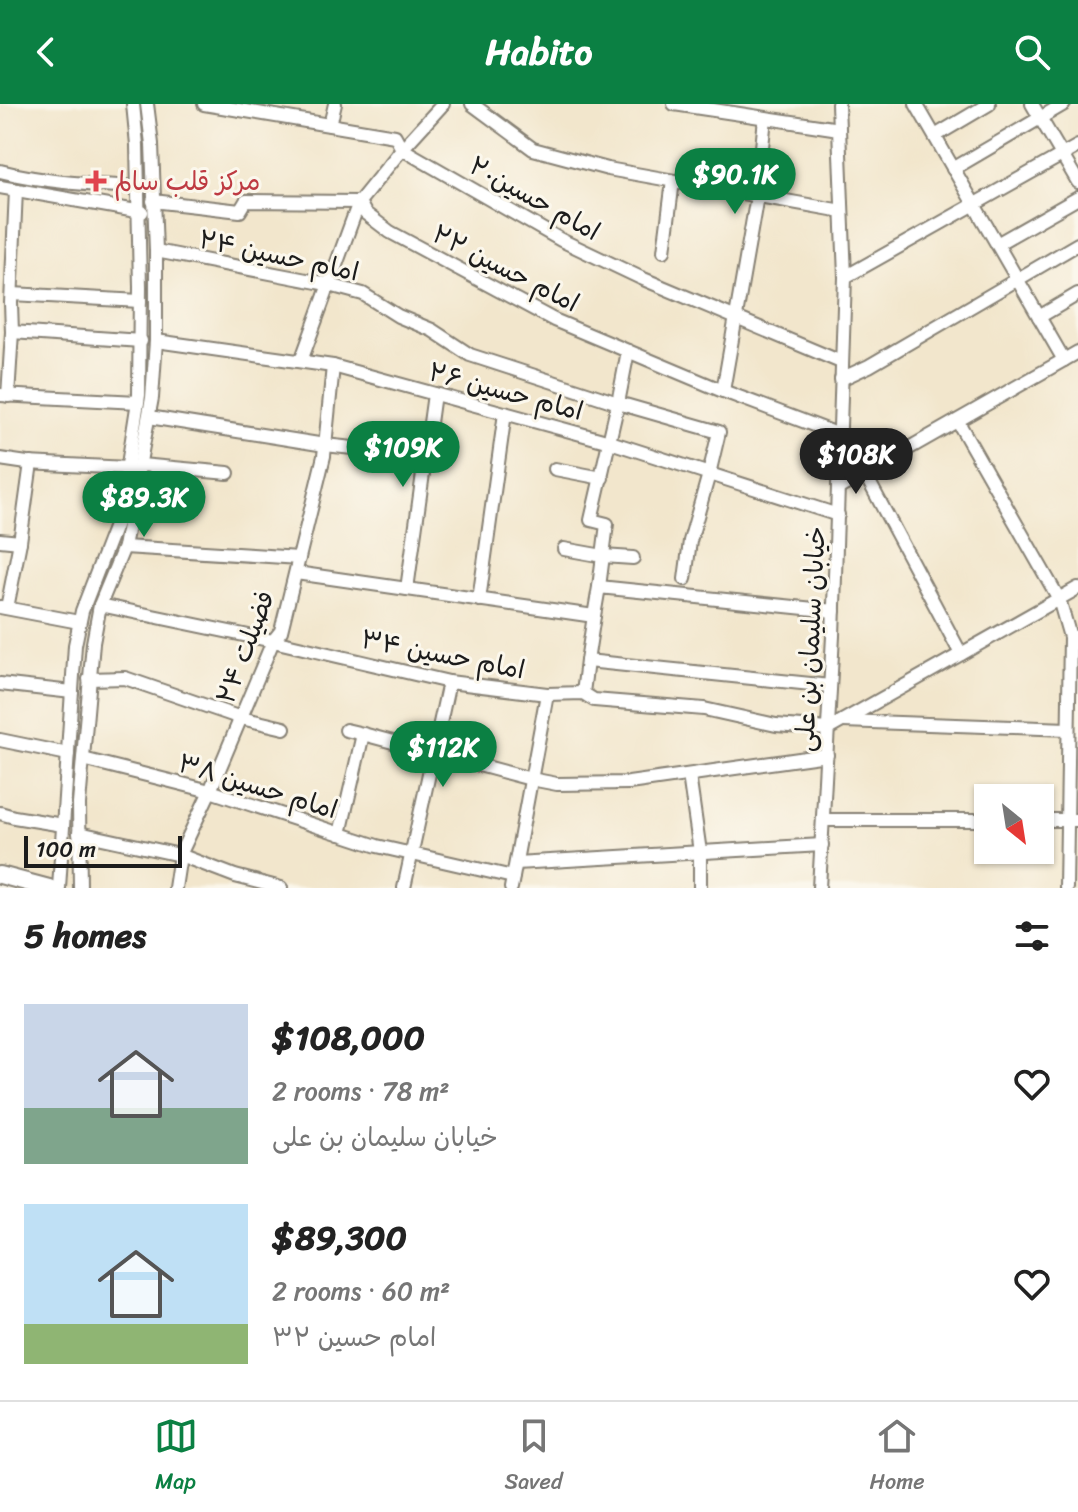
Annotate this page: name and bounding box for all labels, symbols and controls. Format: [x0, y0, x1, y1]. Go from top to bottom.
text: Habito [486, 20, 592, 84]
icon: back [24, 30, 68, 74]
icon: search [1010, 30, 1054, 74]
street label: امام حسین۲۰ [461, 143, 609, 253]
pin: $90.1K [670, 148, 800, 216]
text: $90.1K [693, 151, 777, 197]
place label: مرکز قلب سالم [114, 158, 260, 204]
marker: مرکز قلب سالم [85, 170, 107, 192]
street label: امام حسین ۲۲ [424, 211, 588, 325]
street label: امام حسین ۲۴ [195, 216, 363, 294]
street label: امام حسین ۲۶ [423, 348, 589, 434]
pin: $109K [347, 421, 459, 489]
text: $109K [365, 424, 441, 470]
pin: $108K [800, 428, 912, 496]
text: $108K [818, 431, 894, 477]
pin: $89.3K [79, 471, 209, 539]
text: $89.3K [100, 474, 188, 520]
street label: خیابان سلیمان بن علی [781, 525, 839, 753]
street label: فضیلت ۲۴ [202, 584, 288, 710]
street label: امام حسین ۳۴ [357, 616, 529, 692]
pin: $112K [387, 721, 499, 789]
text: $112K [408, 724, 478, 770]
street label: امام حسین ۳۸ [172, 740, 344, 832]
north arrow [974, 784, 1054, 864]
map controls [974, 784, 1054, 864]
text: 100 m [36, 830, 96, 869]
scale bar [24, 832, 182, 868]
text: 5 homes [24, 906, 146, 966]
icon: filters [1010, 914, 1054, 958]
text: $108,000 [272, 1008, 425, 1068]
icon: home [88, 1036, 184, 1132]
icon: heart [1010, 1062, 1054, 1106]
text: 2 rooms · 78 m² [272, 1068, 449, 1114]
text: خیابان سلیمان بن علی [272, 1114, 498, 1160]
text: $89,300 [272, 1208, 407, 1268]
icon: home [88, 1236, 184, 1332]
icon: heart [1010, 1262, 1054, 1306]
text: 2 rooms · 60 m² [272, 1268, 450, 1314]
text: امام حسین ۳۲ [272, 1314, 436, 1360]
tab: Map [154, 1414, 198, 1501]
tab: Saved [505, 1414, 563, 1501]
tab: Home [870, 1414, 924, 1501]

